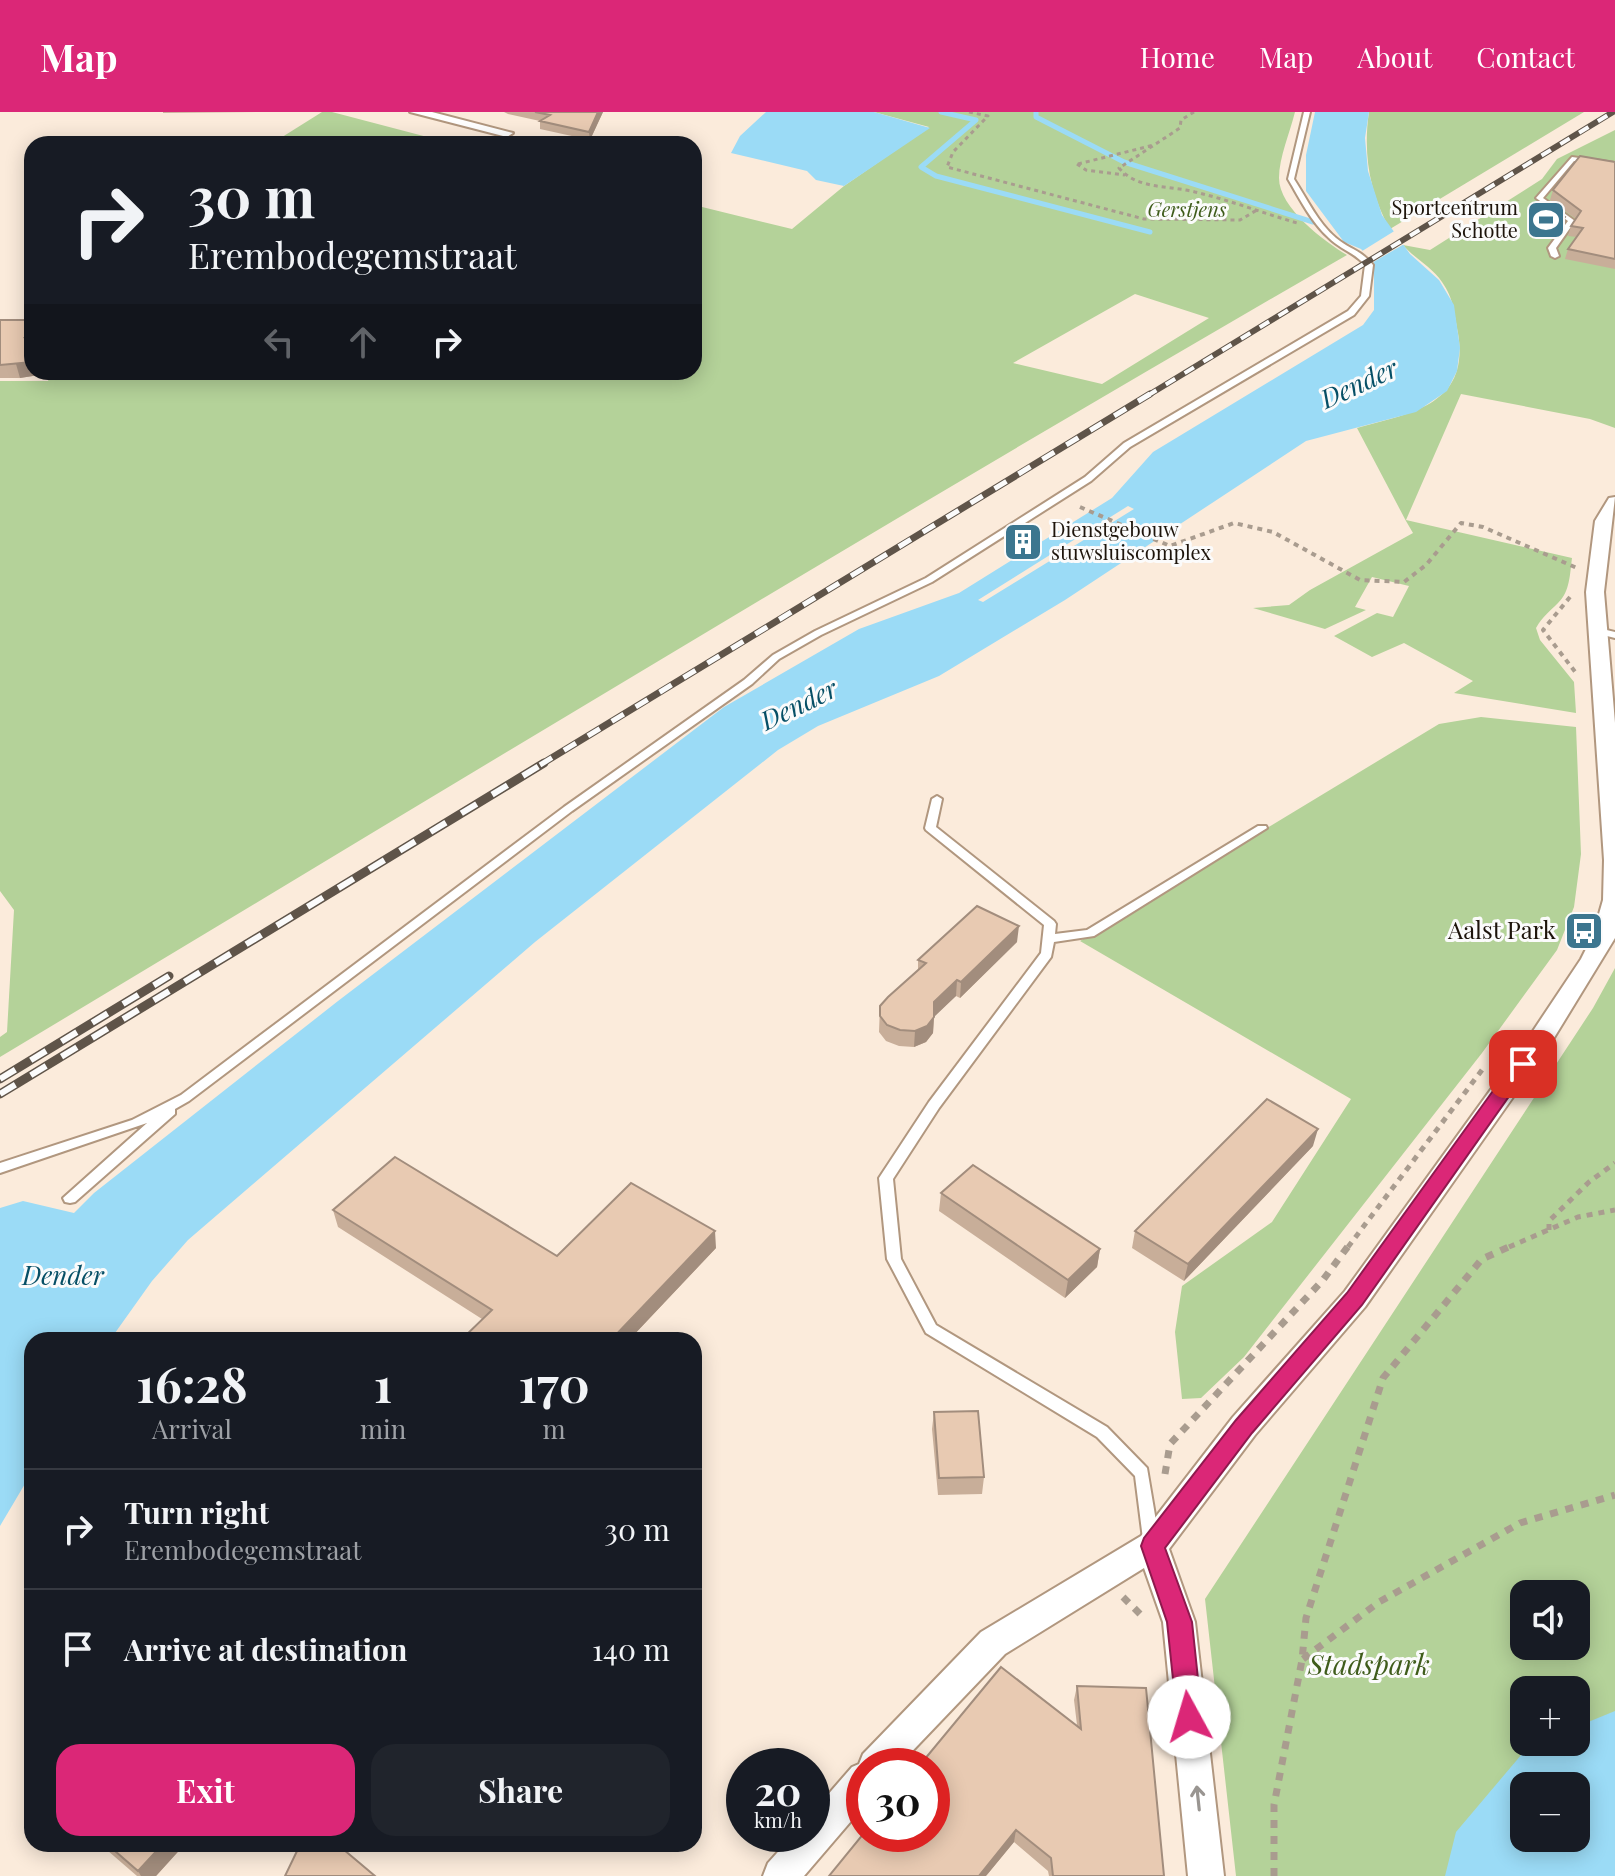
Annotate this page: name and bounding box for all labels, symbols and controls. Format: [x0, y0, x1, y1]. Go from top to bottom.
text: Map [40, 31, 117, 82]
text: Home [1140, 38, 1215, 75]
text: Map [1259, 38, 1313, 75]
text: About [1357, 38, 1432, 75]
text: Contact [1476, 38, 1575, 75]
text: 30 m [188, 158, 315, 233]
icon: right [56, 168, 160, 272]
place label: Sportcentrum Schotte [1392, 193, 1518, 243]
park label: Gerstjens [1148, 195, 1227, 222]
sports icon: Sportcentrum Schotte [1525, 199, 1567, 241]
text: Erembodegemstraat [188, 230, 517, 278]
icon: left [257, 320, 301, 364]
icon: ahead [341, 320, 385, 364]
icon: right [425, 320, 469, 364]
water label: Dender [1313, 349, 1403, 416]
place label: Dienstgebouw stuwsluiscomplex [1051, 515, 1211, 565]
building icon: Dienstgebouw stuwsluiscomplex [1002, 521, 1044, 563]
water label: Dender [753, 670, 843, 738]
bus stop icon: Aalst Park [1563, 910, 1605, 952]
place label: Aalst Park [1447, 913, 1557, 945]
pin [1489, 1030, 1557, 1098]
icon: arrive [1501, 1042, 1545, 1086]
water label: Dender [21, 1257, 105, 1292]
text: 16:28 [136, 1351, 248, 1415]
text: 1 [374, 1351, 392, 1415]
text: 170 [518, 1351, 590, 1415]
text: Arrival [152, 1411, 232, 1446]
text: min [360, 1411, 406, 1446]
text: m [543, 1411, 566, 1446]
text: Turn right [124, 1492, 269, 1532]
icon: right [56, 1507, 100, 1551]
text: 30 m [604, 1509, 670, 1549]
text: Erembodegemstraat [124, 1532, 361, 1567]
map controls [1510, 1580, 1590, 1852]
button: sound [1510, 1580, 1590, 1660]
icon: arrive [56, 1627, 100, 1671]
text: Arrive at destination [124, 1629, 407, 1669]
text: 140 m [592, 1629, 670, 1669]
park label: Stadspark [1307, 1645, 1430, 1682]
position arrow [1147, 1675, 1231, 1759]
button: + [1510, 1676, 1590, 1756]
button: Exit [56, 1744, 355, 1836]
button: Share [371, 1744, 670, 1836]
speed limit sign: 30 [846, 1748, 950, 1852]
text: 20 [755, 1763, 801, 1816]
button: − [1510, 1772, 1590, 1852]
one-way arrow [1190, 1785, 1205, 1812]
text: km/h [754, 1806, 802, 1833]

